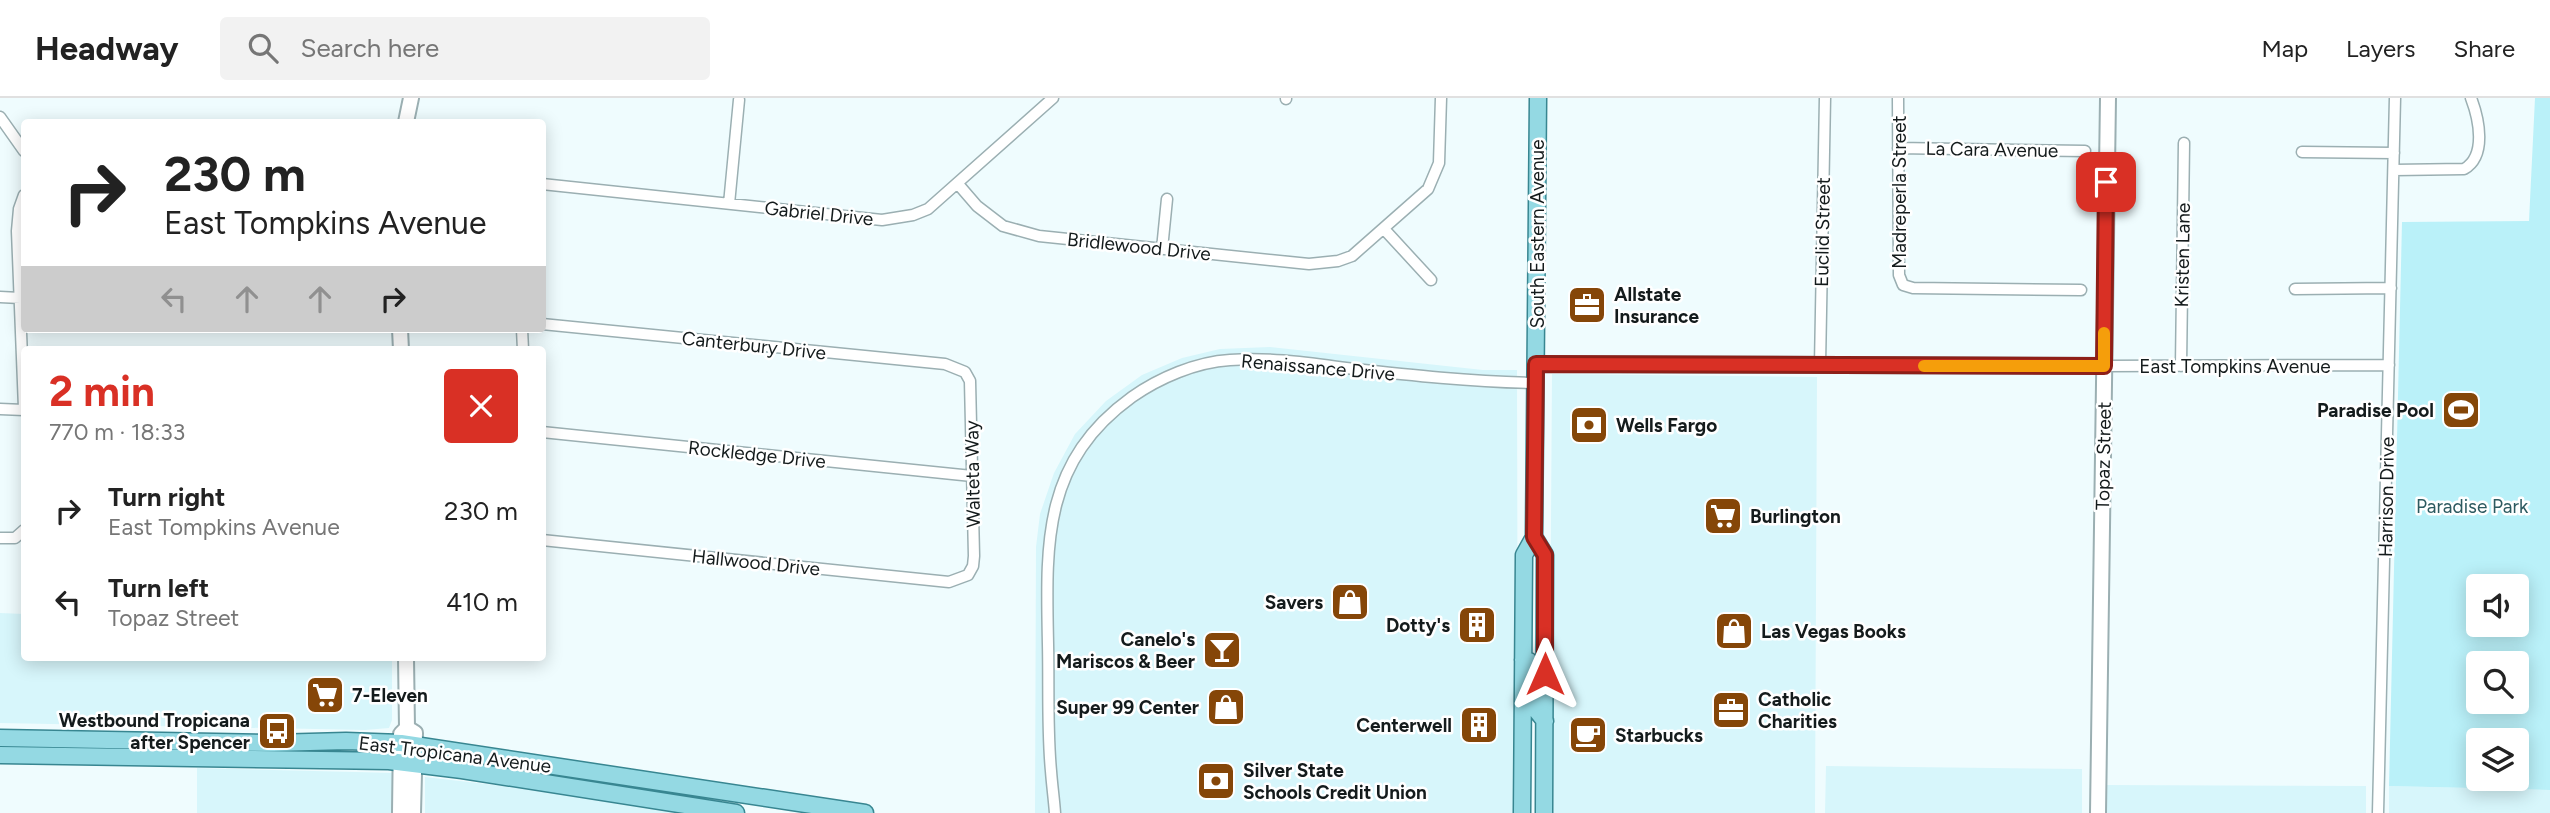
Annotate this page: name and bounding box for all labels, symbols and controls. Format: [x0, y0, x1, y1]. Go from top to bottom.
search box [220, 17, 710, 80]
text: Headway [35, 29, 178, 68]
icon: search [244, 29, 282, 67]
text: Search here [300, 32, 439, 64]
text: Map [2261, 34, 2308, 63]
text: Layers [2346, 34, 2415, 63]
text: Share [2453, 34, 2515, 63]
street label: Madreperla Street [1888, 115, 1911, 269]
street label: La Cara Avenue [1925, 137, 2059, 162]
street label: South Eastern Avenue [1526, 139, 1549, 329]
text: 230 m [164, 144, 306, 203]
icon: right [49, 147, 140, 238]
pin [2076, 152, 2136, 212]
icon: arrive [2087, 163, 2125, 201]
street label: Euclid Street [1810, 177, 1835, 287]
street label: Gabriel Drive [763, 196, 874, 231]
street label: Kristen Lane [2170, 203, 2195, 307]
text: East Tompkins Avenue [164, 204, 486, 242]
street label: Bridlewood Drive [1066, 228, 1212, 265]
icon: left [155, 280, 193, 318]
icon: ahead [228, 280, 266, 318]
icon: ahead [301, 280, 339, 318]
icon: right [374, 280, 412, 318]
place label: Allstate Insurance [1614, 283, 1699, 328]
office icon: Allstate Insurance [1566, 284, 1608, 326]
street label: Canterbury Drive [681, 326, 827, 364]
street label: Renaissance Drive [1240, 349, 1396, 386]
street label: East Tompkins Avenue [2139, 355, 2331, 378]
text: 2 min [49, 366, 155, 417]
button: close [444, 369, 518, 443]
sports icon: Paradise Pool [2440, 389, 2482, 431]
place label: Paradise Pool [2317, 399, 2434, 422]
street label: Topaz Street [2091, 402, 2116, 510]
bank icon: Wells Fargo [1568, 404, 1610, 446]
place label: Wells Fargo [1616, 414, 1717, 437]
text: 770 m · 18:33 [49, 418, 185, 446]
street label: Walteta Way [960, 420, 985, 528]
street label: Rockledge Drive [687, 436, 827, 473]
street label: Harrison Drive [2374, 437, 2399, 557]
text: Turn right [108, 481, 225, 513]
icon: right [49, 492, 87, 530]
text: 230 m [444, 495, 518, 527]
supermarket icon: Burlington [1702, 495, 1744, 537]
park label: Paradise Park [2416, 495, 2529, 518]
place label: Burlington [1750, 505, 1841, 528]
text: East Tompkins Avenue [108, 513, 340, 541]
street label: Hallwood Drive [691, 544, 821, 581]
text: Turn left [108, 572, 209, 604]
map controls [2466, 574, 2529, 791]
button: sound [2466, 574, 2529, 637]
shop icon: Savers [1329, 581, 1371, 623]
icon: left [49, 583, 87, 621]
text: 410 m [446, 586, 518, 618]
place label: Savers [1265, 591, 1323, 614]
text: Topaz Street [108, 604, 239, 632]
building icon: Dotty's [1456, 604, 1498, 646]
shop icon: Las Vegas Books [1713, 610, 1755, 652]
place label: Dotty's [1386, 614, 1450, 637]
place label: Las Vegas Books [1761, 620, 1906, 643]
place label: Canelo's Mariscos & Beer [1056, 628, 1195, 673]
bar icon: Canelo's Mariscos & Beer [1201, 629, 1243, 671]
position arrow [1508, 637, 1582, 711]
button: search [2466, 651, 2529, 714]
supermarket icon: 7-Eleven [304, 674, 346, 716]
place label: 7-Eleven [352, 684, 428, 707]
shop icon: Super 99 Center [1205, 686, 1247, 728]
place label: Catholic Charities [1758, 688, 1837, 733]
office icon: Catholic Charities [1710, 689, 1752, 731]
place label: Super 99 Center [1056, 696, 1199, 719]
building icon: Centerwell [1458, 704, 1500, 746]
place label: Westbound Tropicana after Spencer [59, 709, 250, 754]
bus stop icon: Westbound Tropicana after Spencer [256, 710, 298, 752]
place label: Centerwell [1356, 714, 1452, 737]
cafe icon: Starbucks [1567, 714, 1609, 756]
place label: Starbucks [1615, 724, 1703, 747]
button: layers [2466, 728, 2529, 791]
street label: East Tropicana Avenue [357, 731, 552, 778]
place label: Silver State Schools Credit Union [1243, 759, 1427, 804]
bank icon: Silver State Schools Credit Union [1195, 760, 1237, 802]

